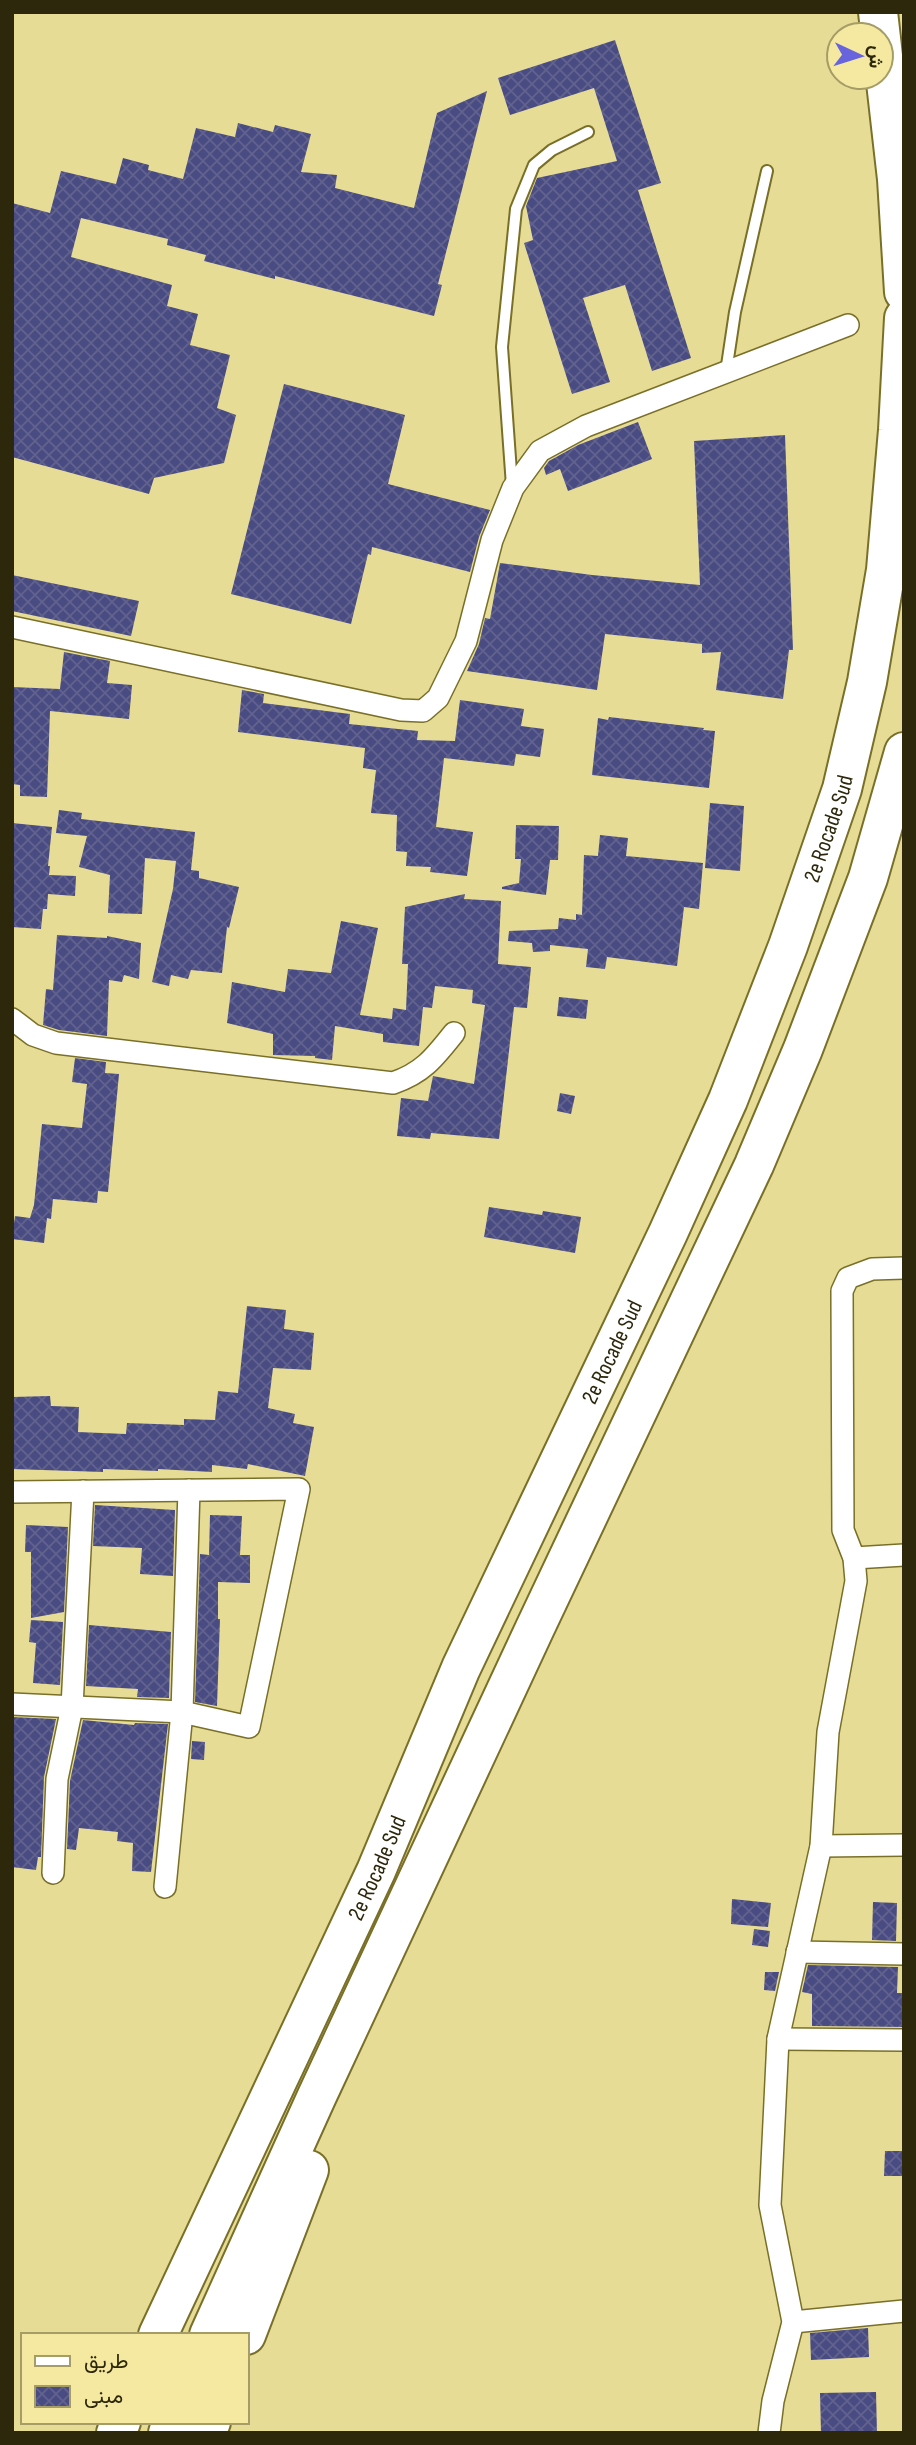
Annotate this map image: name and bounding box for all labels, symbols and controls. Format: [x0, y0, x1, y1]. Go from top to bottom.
north arrow [825, 21, 895, 91]
text: ش [863, 45, 888, 69]
street label: 2e Rocade Sud [798, 772, 860, 886]
street label: 2e Rocade Sud [576, 1296, 649, 1409]
street label: 2e Rocade Sud [342, 1811, 413, 1925]
legend [21, 2333, 248, 2424]
text: طريق [84, 2349, 129, 2374]
text: مبنى [84, 2384, 123, 2409]

